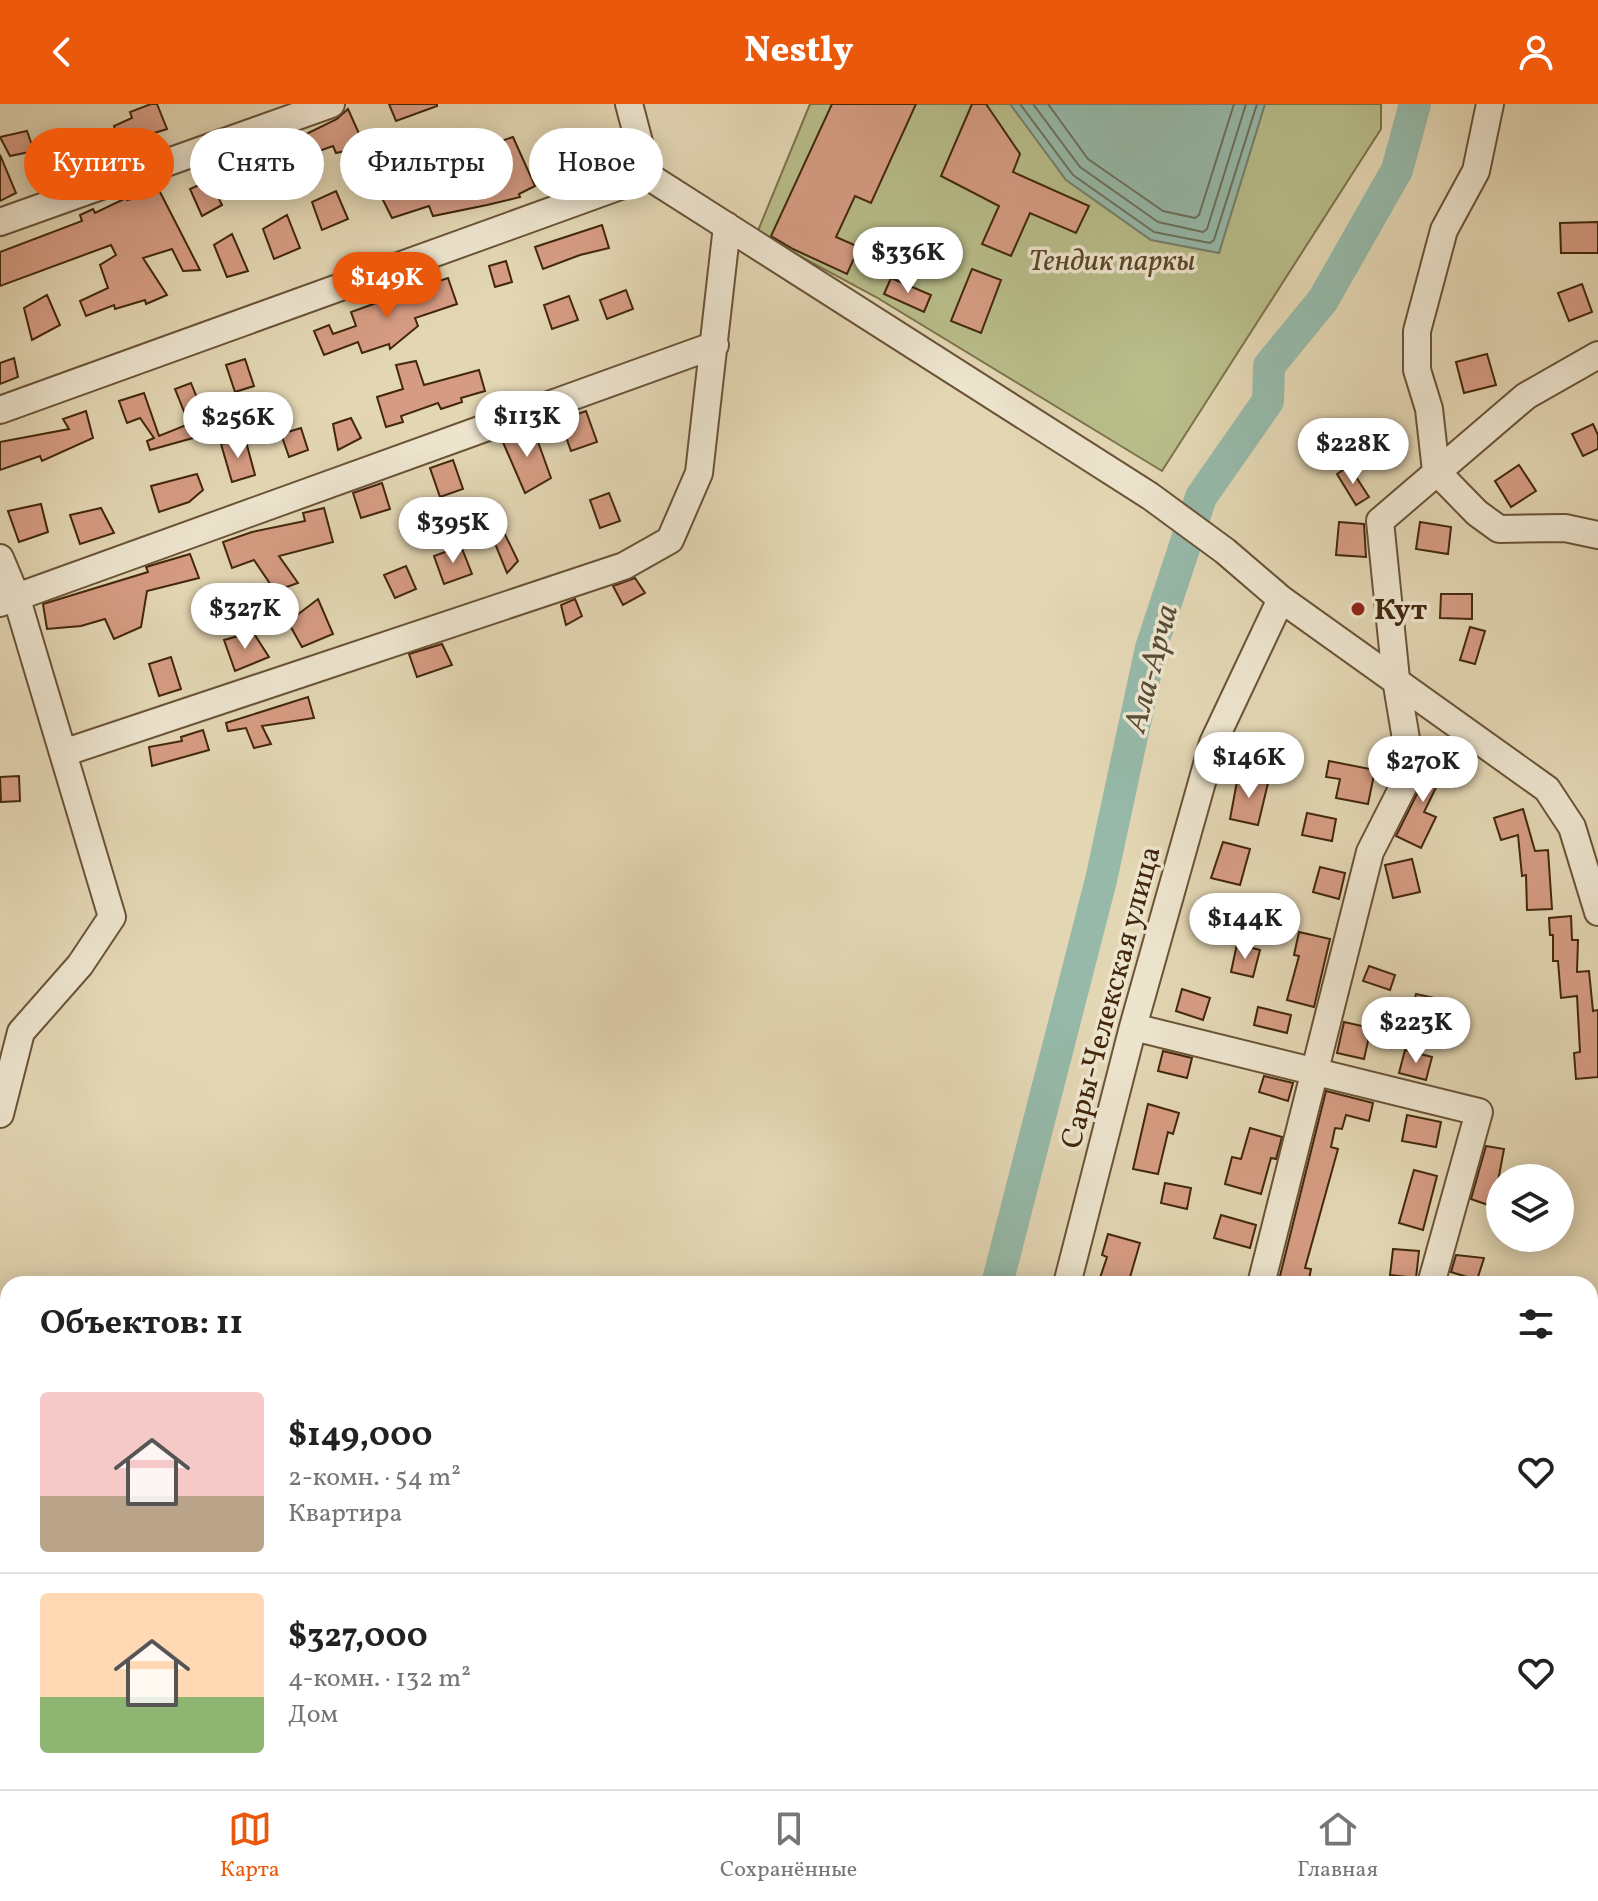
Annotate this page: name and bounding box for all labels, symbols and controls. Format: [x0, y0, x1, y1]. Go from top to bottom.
text: Nestly [745, 27, 853, 77]
icon: back [40, 30, 84, 74]
icon: person [1514, 30, 1558, 74]
chip: Купить [24, 128, 174, 200]
chip: Снять [190, 128, 324, 200]
chip: Фильтры [340, 128, 513, 200]
chip: Новое [529, 128, 663, 200]
pin: $336K [852, 227, 964, 295]
text: $336K [871, 235, 945, 271]
park label: Тендик паркы [1029, 241, 1195, 283]
pin: $149K [331, 252, 443, 320]
text: $149K [350, 260, 424, 296]
pin: $113K [471, 391, 583, 459]
pin: $256K [182, 392, 294, 460]
text: $113K [493, 399, 561, 435]
text: $256K [201, 400, 275, 436]
pin: $228K [1297, 418, 1409, 486]
text: $228K [1316, 426, 1390, 462]
pin: $395K [397, 497, 509, 565]
text: $395K [417, 505, 489, 541]
pin: $327K [189, 583, 301, 651]
place label: Кут [1374, 590, 1428, 632]
text: $327K [209, 591, 281, 627]
water label: Ала-Арча [1114, 600, 1191, 739]
marker: Кут [1349, 600, 1367, 618]
pin: $146K [1193, 732, 1305, 800]
pin: $270K [1367, 736, 1479, 804]
text: $146K [1212, 740, 1286, 776]
text: $270K [1386, 744, 1460, 780]
street label: Сары-Челекская улица [1051, 841, 1173, 1154]
pin: $144K [1189, 893, 1301, 961]
text: $144K [1207, 901, 1283, 937]
pin: $223K [1360, 997, 1472, 1065]
text: $223K [1379, 1005, 1453, 1041]
map controls [1486, 1164, 1574, 1252]
button: layers [1486, 1164, 1574, 1252]
text: Объектов: 11 [40, 1301, 243, 1348]
icon: filters [1514, 1302, 1558, 1346]
text: $149,000 [288, 1413, 432, 1460]
icon: home [104, 1424, 200, 1520]
icon: heart [1514, 1450, 1558, 1494]
text: 2-комн. · 54 m² [288, 1460, 461, 1496]
text: Квартира [288, 1496, 402, 1532]
text: $327,000 [288, 1614, 428, 1661]
icon: home [104, 1625, 200, 1721]
icon: heart [1514, 1651, 1558, 1695]
text: 4-комн. · 132 m² [288, 1661, 471, 1697]
text: Дом [288, 1697, 338, 1733]
tab: Карта [220, 1807, 280, 1886]
tab: Сохранённые [720, 1807, 857, 1886]
tab: Главная [1297, 1807, 1378, 1886]

